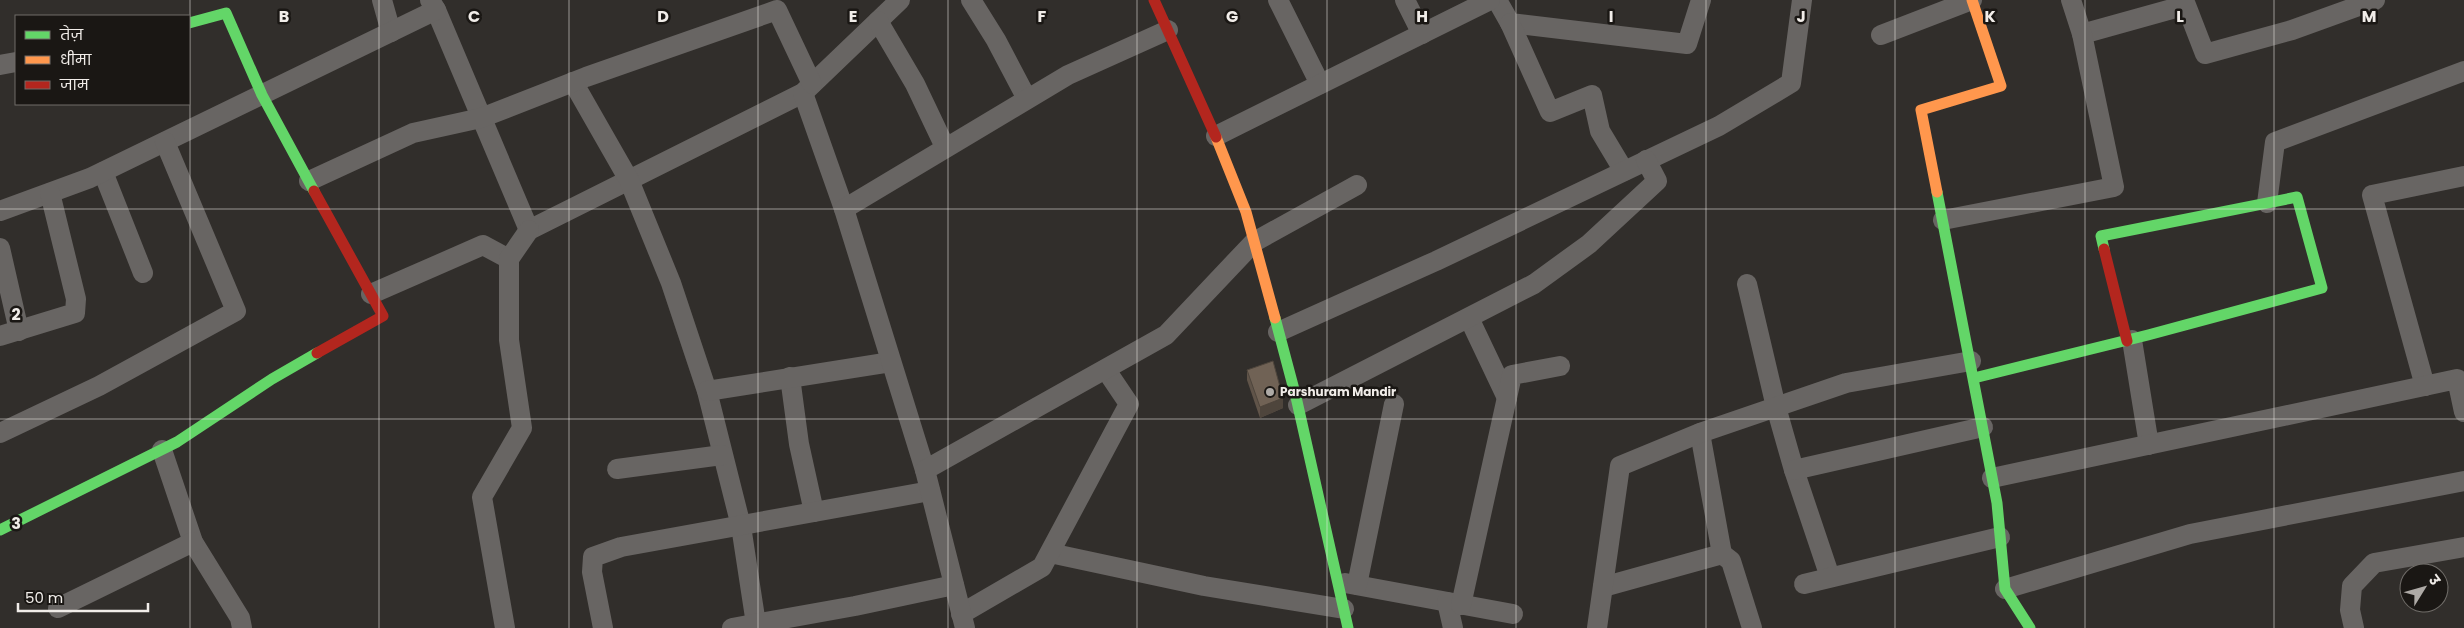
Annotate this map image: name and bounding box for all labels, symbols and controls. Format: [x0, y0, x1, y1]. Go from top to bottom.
text: B [279, 5, 289, 28]
text: C [468, 5, 480, 28]
text: D [657, 5, 669, 28]
text: E [849, 5, 857, 28]
text: F [1038, 5, 1047, 28]
text: G [1226, 5, 1238, 28]
text: H [1416, 5, 1428, 28]
text: I [1609, 5, 1613, 28]
text: J [1796, 5, 1806, 28]
text: K [1984, 5, 1996, 28]
text: L [2176, 5, 2184, 28]
text: M [2362, 5, 2376, 28]
legend [15, 15, 190, 105]
text: तेज़ [59, 24, 83, 45]
text: धीमा [60, 49, 92, 70]
text: जाम [59, 74, 90, 95]
text: 2 [11, 303, 21, 326]
place label: Parshuram Mandir [1280, 383, 1396, 400]
marker: Parshuram Mandir [1264, 386, 1276, 398]
text: 3 [11, 512, 21, 535]
north arrow [2399, 563, 2449, 613]
text: उ [2423, 570, 2445, 590]
scale bar [18, 580, 148, 612]
text: 50 m [25, 587, 63, 608]

